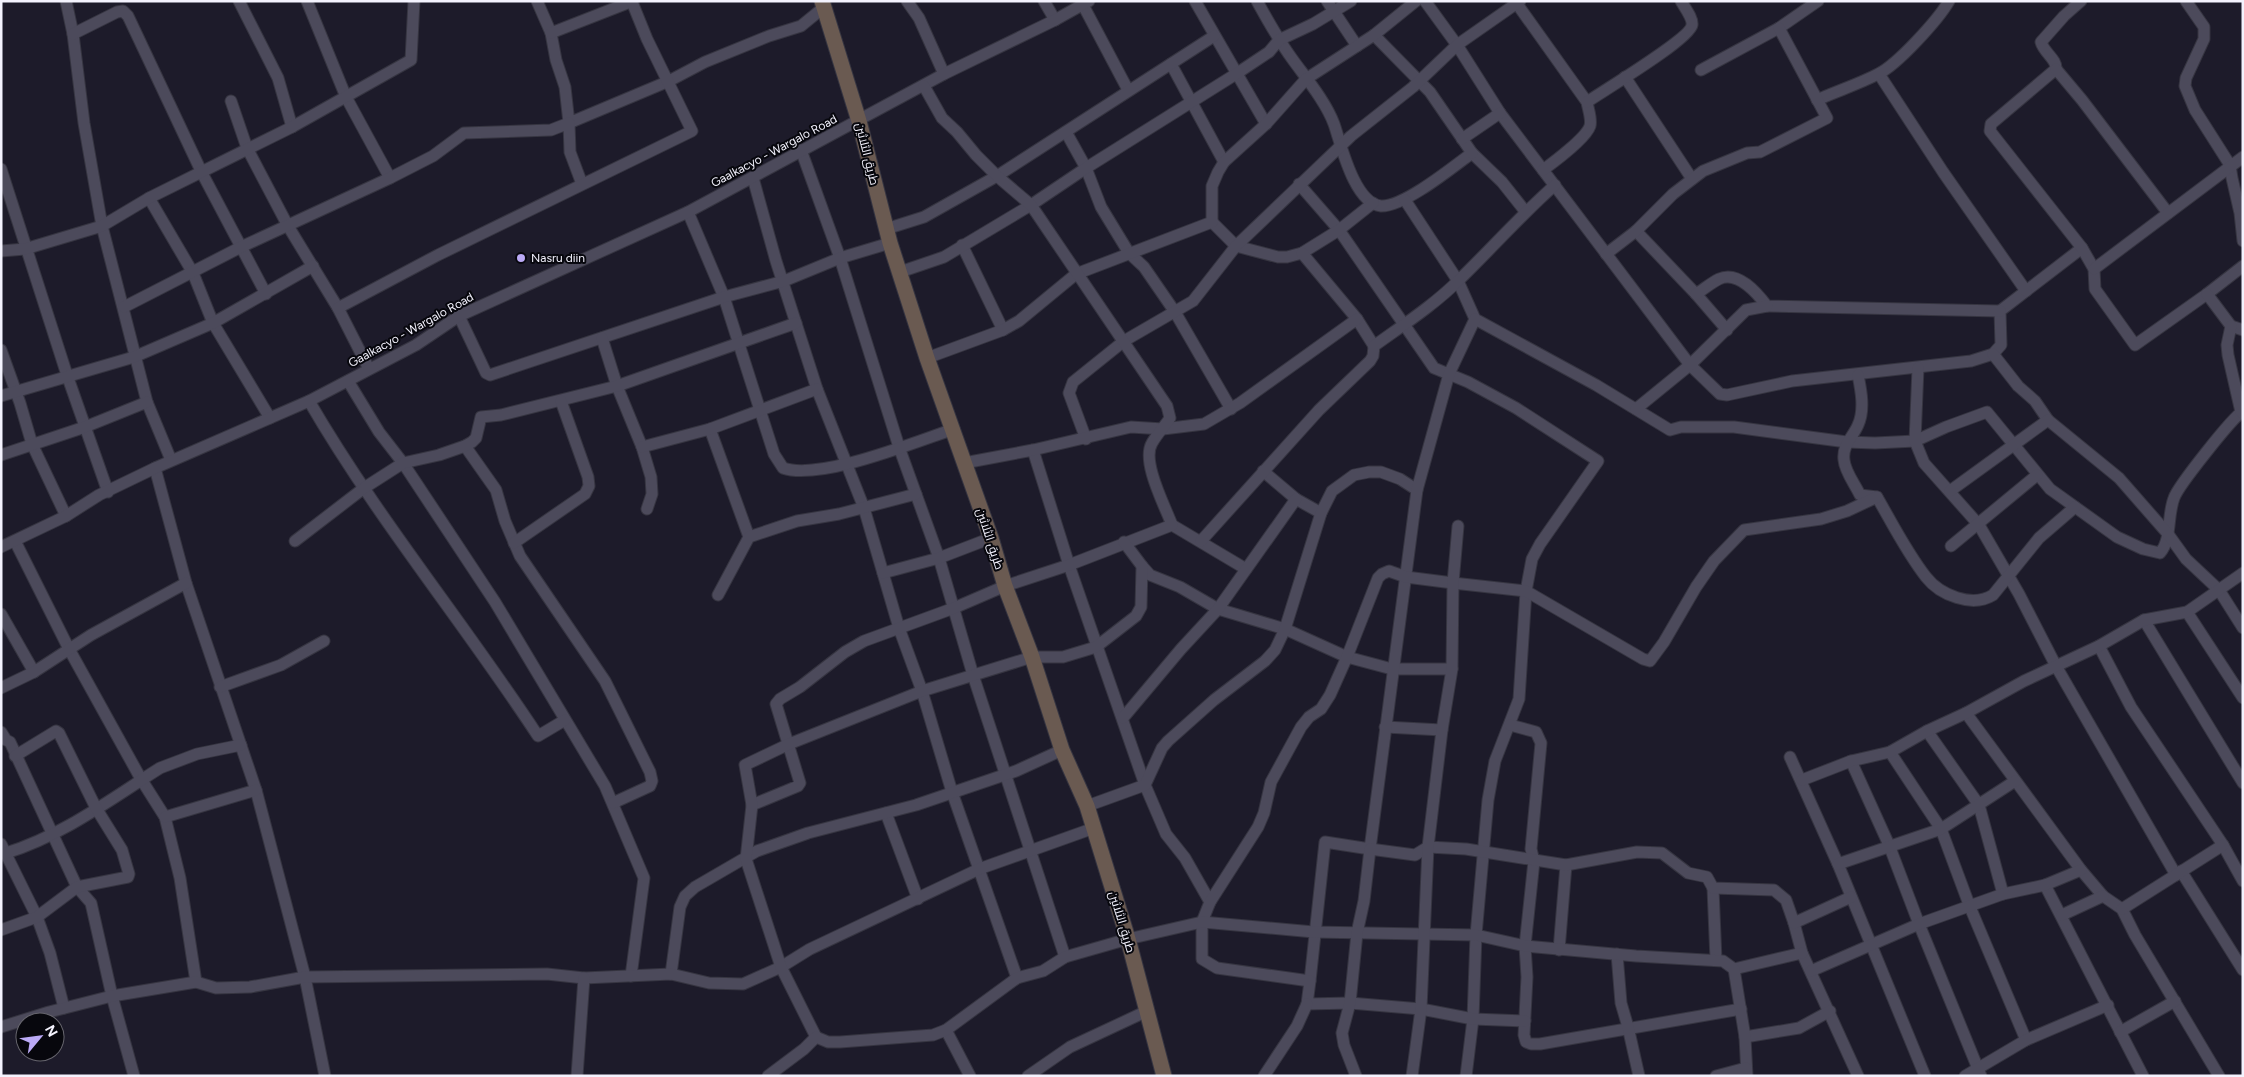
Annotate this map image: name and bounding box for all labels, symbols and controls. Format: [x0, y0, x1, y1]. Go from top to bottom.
street label: Gaalkacyo - Wargalo Road [709, 112, 839, 190]
street label: طريق الثلاثين [853, 121, 882, 187]
place label: Nasru diin [531, 251, 585, 265]
marker: Nasru diin [515, 252, 527, 264]
street label: Gaalkacyo - Wargalo Road [346, 290, 476, 370]
street label: طريق الثلاثين [974, 507, 1007, 571]
street label: طريق الثلاثين [1106, 890, 1138, 955]
north arrow [15, 1012, 65, 1062]
text: N [41, 1022, 61, 1040]

